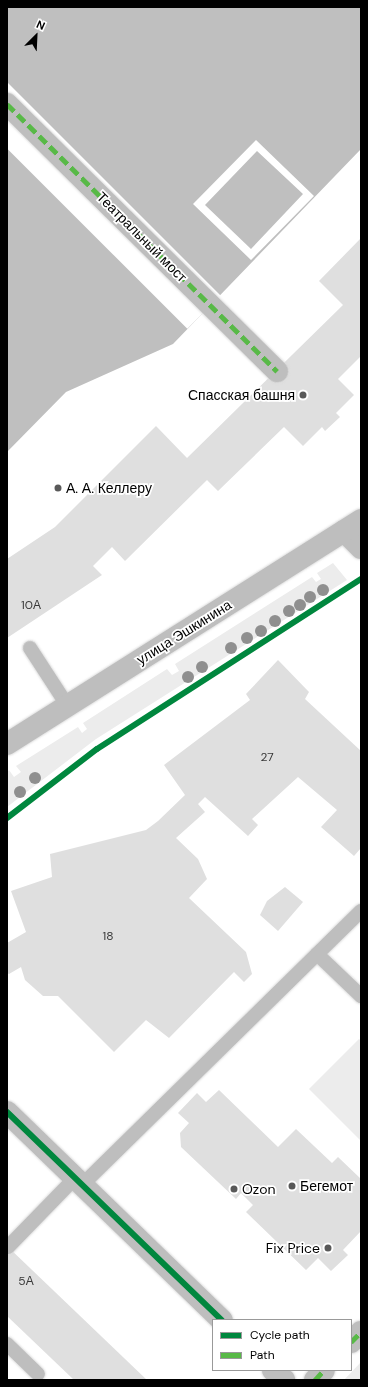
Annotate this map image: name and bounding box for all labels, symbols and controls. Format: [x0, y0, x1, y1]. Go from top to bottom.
north arrow [16, 16, 56, 56]
text: N [34, 17, 47, 33]
street label: Театральный мост [93, 188, 191, 286]
place label: Спасская башня [188, 387, 295, 403]
marker: Спасская башня [298, 390, 308, 400]
place label: А. А. Келлеру [66, 480, 152, 496]
marker: А. А. Келлеру [53, 483, 63, 493]
street label: улица Эшкинина [134, 596, 234, 668]
house number: 10А [21, 599, 41, 613]
house number: 27 [260, 751, 274, 765]
house number: 18 [102, 930, 114, 944]
place label: Бегемот [300, 1178, 353, 1194]
place label: Ozon [242, 1181, 276, 1197]
marker: Бегемот [287, 1181, 297, 1191]
marker: Ozon [229, 1184, 239, 1194]
place label: Fix Price [266, 1240, 320, 1256]
marker: Fix Price [323, 1243, 333, 1253]
house number: 5А [18, 1275, 34, 1289]
legend [212, 1319, 352, 1371]
text: Cycle path [250, 1327, 310, 1343]
text: Path [250, 1347, 275, 1363]

